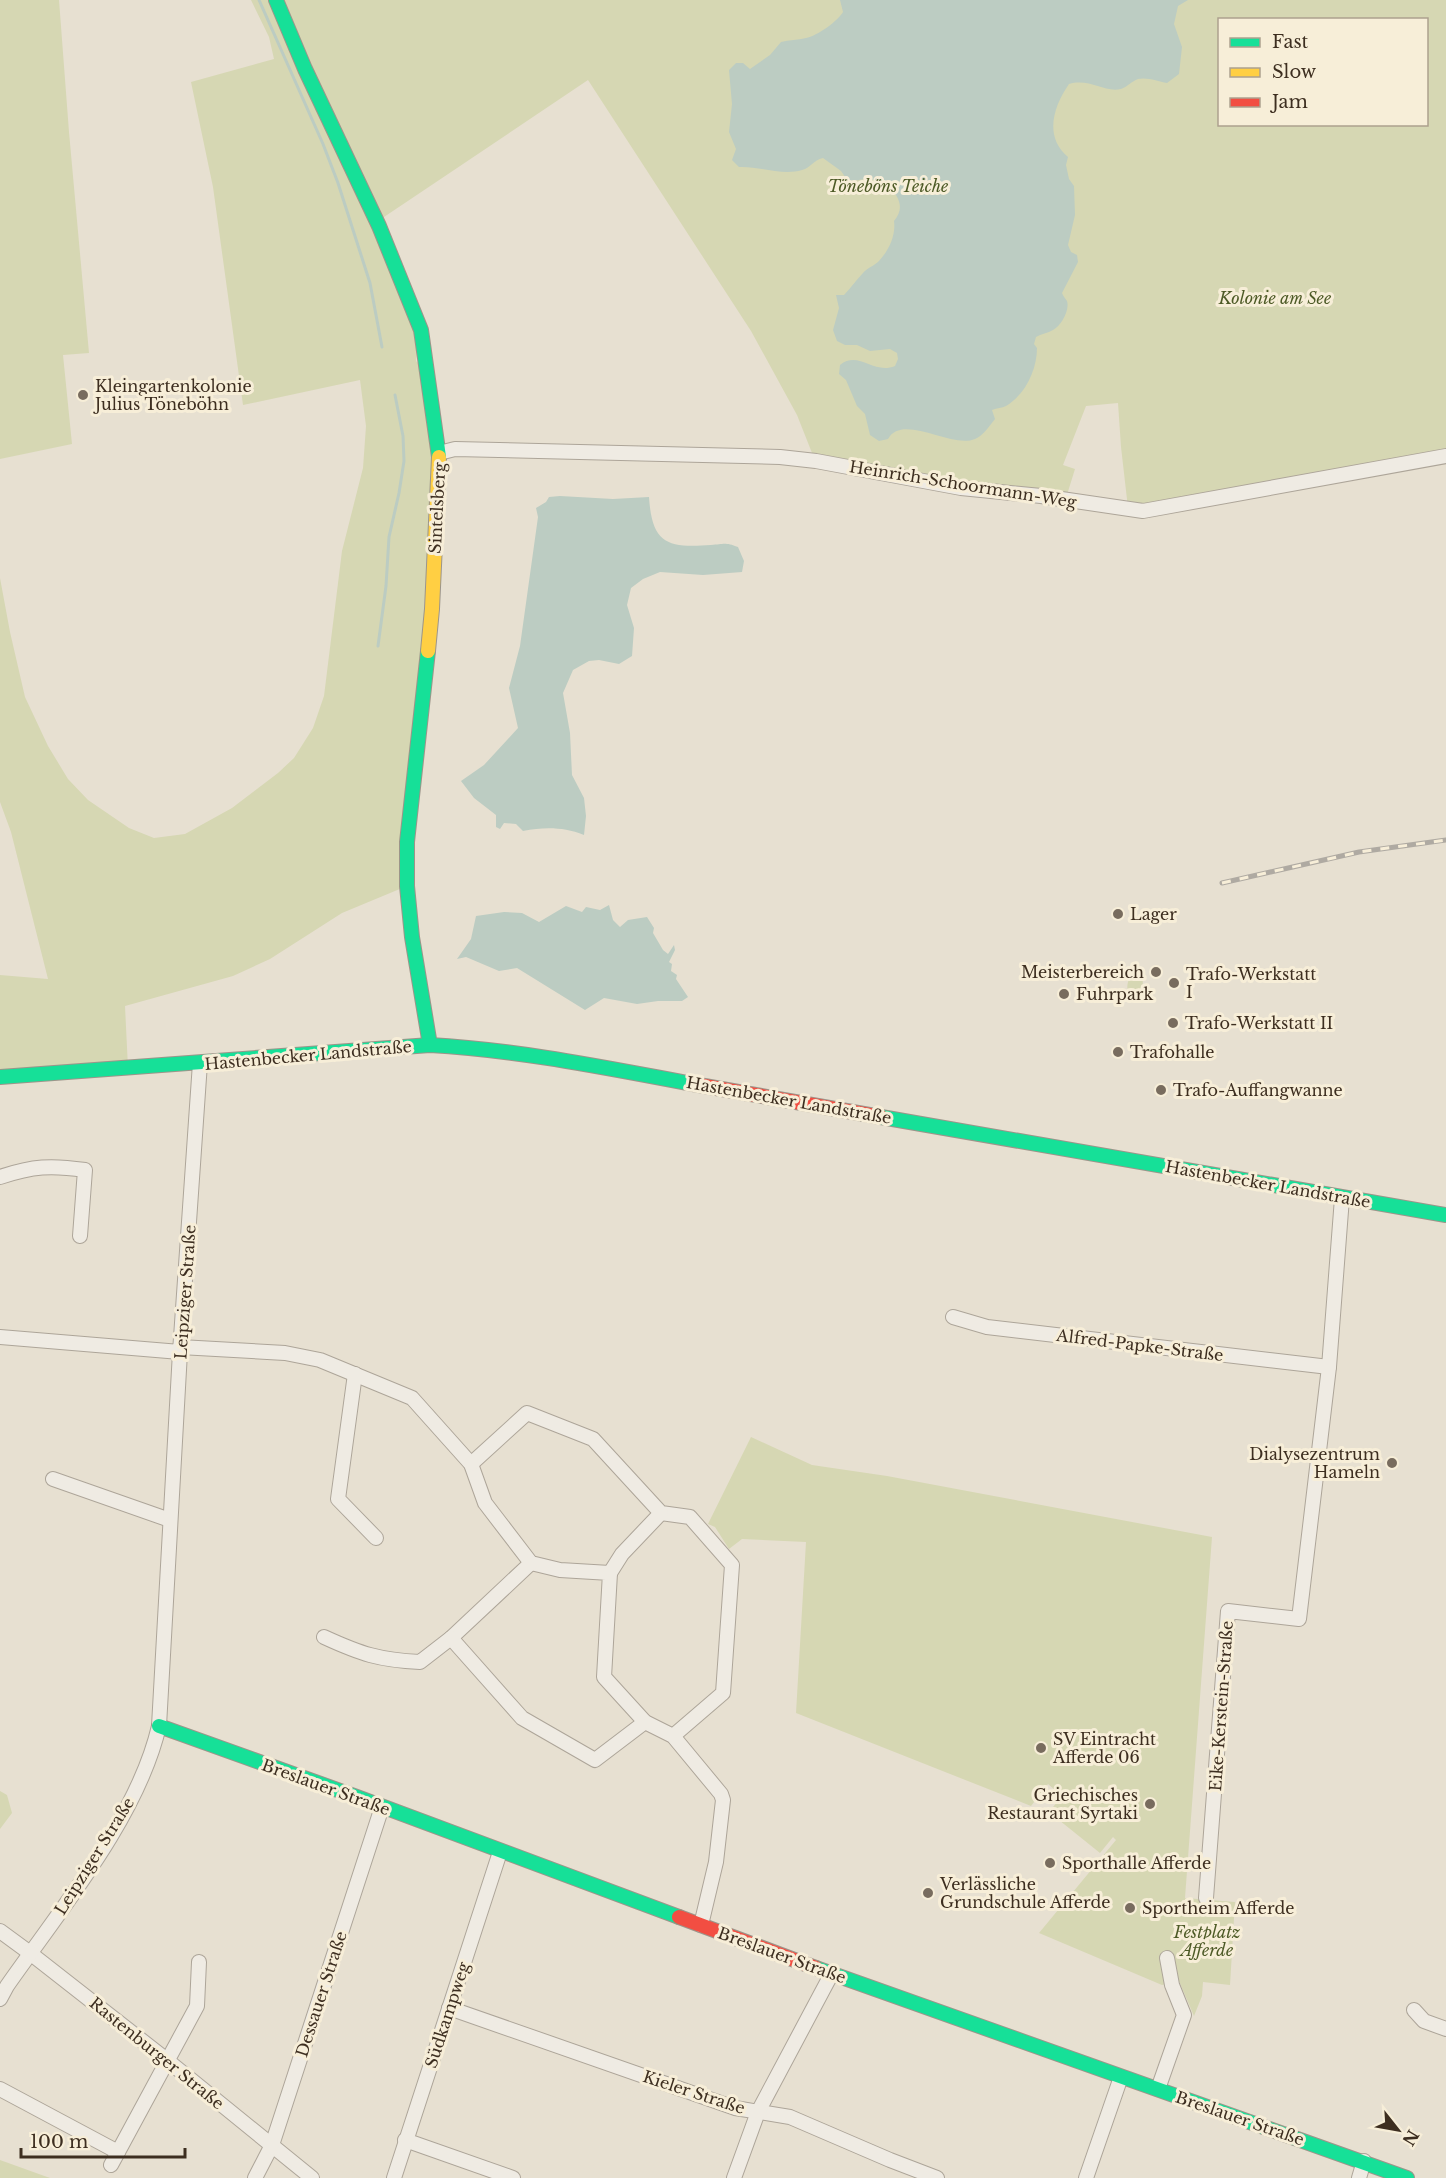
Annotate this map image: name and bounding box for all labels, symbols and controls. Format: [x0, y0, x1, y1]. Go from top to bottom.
legend [1218, 18, 1428, 126]
text: Fast [1272, 31, 1309, 53]
text: Slow [1272, 61, 1317, 83]
text: Jam [1270, 91, 1308, 113]
park label: Töneböns Teiche [828, 176, 949, 196]
park label: Kolonie am See [1218, 288, 1332, 308]
place label: Kleingartenkolonie Julius Töneböhn [93, 376, 252, 414]
marker: Kleingartenkolonie Julius Töneböhn [76, 388, 90, 402]
street label: Heinrich-Schoormann-Weg [848, 456, 1078, 512]
street label: Sintelsberg [425, 461, 449, 554]
place label: Lager [1130, 904, 1177, 924]
marker: Lager [1111, 907, 1125, 921]
place label: Meisterbereich [1021, 962, 1144, 982]
place label: Trafo-Werkstatt I [1186, 964, 1316, 1002]
marker: Meisterbereich [1149, 965, 1163, 979]
marker: Trafo-Werkstatt I [1167, 976, 1181, 990]
place label: Fuhrpark [1076, 984, 1153, 1004]
marker: Fuhrpark [1057, 987, 1071, 1001]
place label: Trafo-Werkstatt II [1185, 1013, 1333, 1033]
marker: Trafo-Werkstatt II [1166, 1016, 1180, 1030]
street label: Hastenbecker Landstraße [204, 1036, 412, 1074]
place label: Trafohalle [1130, 1042, 1215, 1062]
marker: Trafohalle [1111, 1045, 1125, 1059]
street label: Hastenbecker Landstraße [685, 1072, 893, 1128]
place label: Trafo-Auffangwanne [1173, 1080, 1343, 1100]
marker: Trafo-Auffangwanne [1154, 1083, 1168, 1097]
street label: Hastenbecker Landstraße [1164, 1156, 1372, 1212]
street label: Leipziger Straße [170, 1224, 200, 1360]
street label: Alfred-Papke-Straße [1054, 1325, 1225, 1365]
place label: Dialysezentrum Hameln [1249, 1444, 1380, 1482]
marker: Dialysezentrum Hameln [1385, 1456, 1399, 1470]
street label: Eike-Kerstein-Straße [1205, 1620, 1237, 1792]
place label: SV Eintracht Afferde 06 [1052, 1729, 1156, 1767]
marker: SV Eintracht Afferde 06 [1034, 1741, 1048, 1755]
street label: Breslauer Straße [259, 1755, 393, 1819]
place label: Griechisches Restaurant Syrtaki [987, 1785, 1139, 1823]
street label: Leipziger Straße [50, 1794, 138, 1918]
marker: Griechisches Restaurant Syrtaki [1143, 1797, 1157, 1811]
place label: Sporthalle Afferde [1062, 1853, 1211, 1873]
marker: Sporthalle Afferde [1043, 1856, 1057, 1870]
place label: Verlässliche Grundschule Afferde [939, 1874, 1110, 1912]
marker: Verlässliche Grundschule Afferde [921, 1886, 935, 1900]
place label: Sportheim Afferde [1142, 1898, 1294, 1918]
marker: Sportheim Afferde [1123, 1901, 1137, 1915]
park label: Festplatz Afferde [1173, 1922, 1240, 1960]
street label: Breslauer Straße [715, 1923, 849, 1987]
street label: Dessauer Straße [291, 1928, 351, 2060]
street label: Südkampweg [420, 1959, 474, 2071]
street label: Rastenburger Straße [86, 1993, 228, 2113]
street label: Kieler Straße [640, 2066, 748, 2118]
street label: Breslauer Straße [1173, 2087, 1307, 2149]
north arrow [1368, 2100, 1428, 2160]
scale bar [21, 2121, 184, 2159]
text: N [1398, 2126, 1423, 2149]
text: 100 m [30, 2131, 88, 2153]

